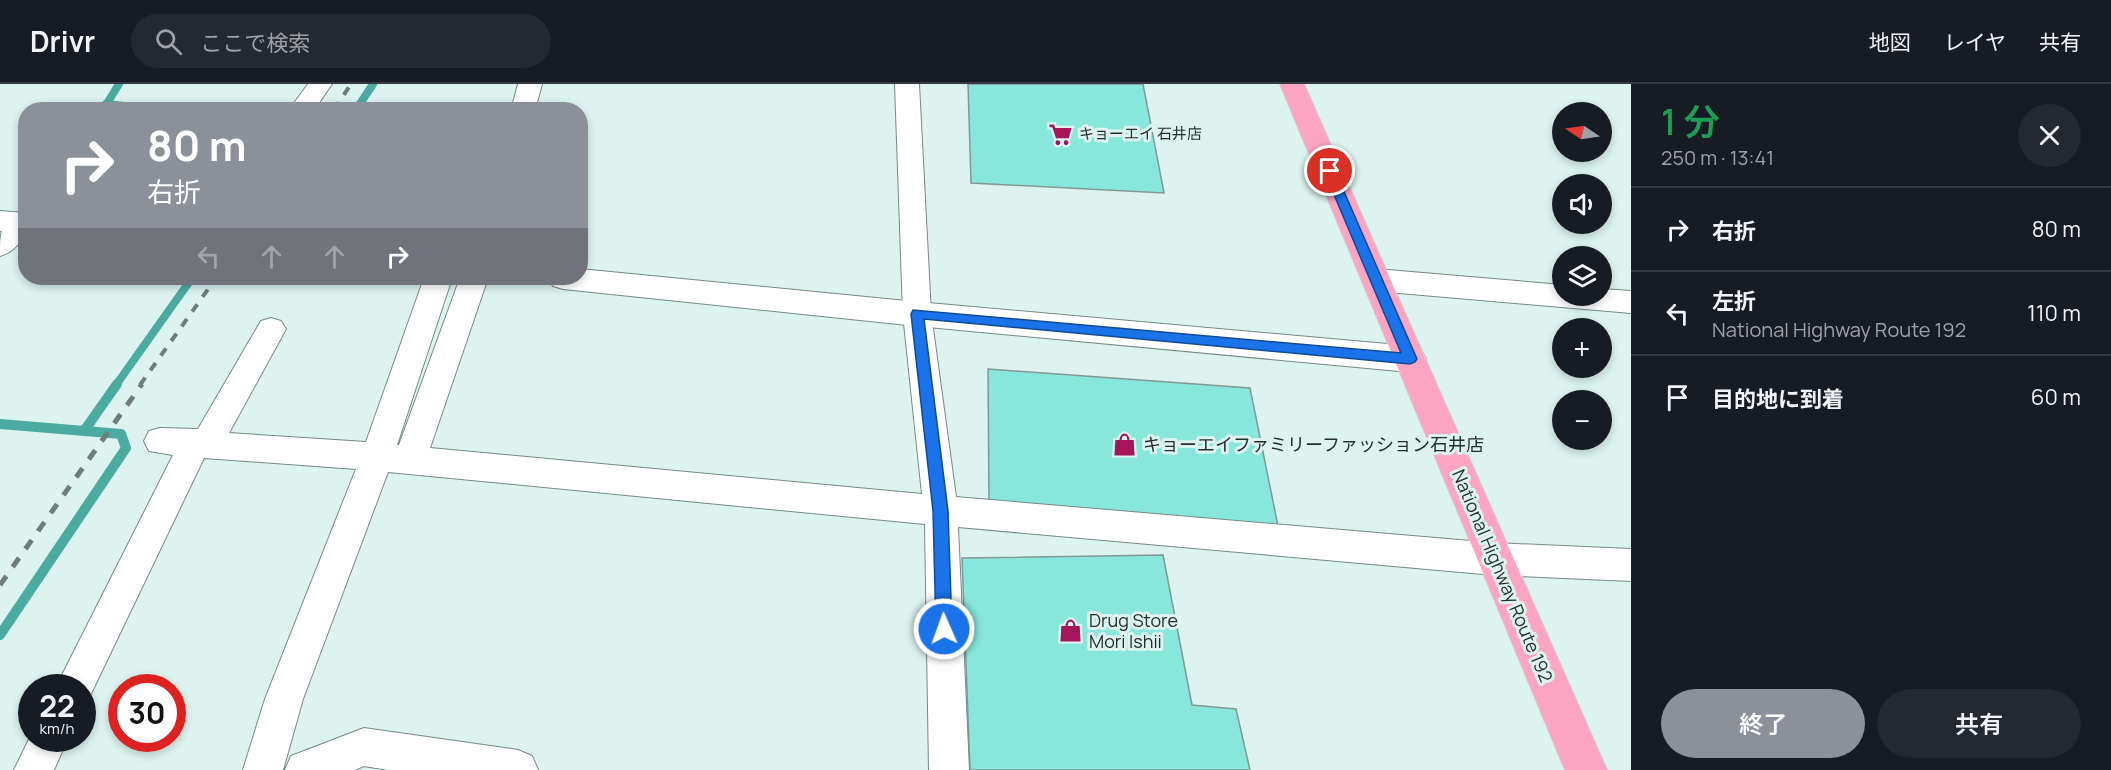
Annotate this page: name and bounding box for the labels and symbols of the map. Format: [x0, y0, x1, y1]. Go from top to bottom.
north arrow [1552, 102, 1612, 162]
supermarket icon: キョーエイ 石井店 [1048, 121, 1074, 147]
place label: キョーエイ 石井店 [1079, 123, 1202, 144]
pin [1304, 145, 1355, 196]
shop icon: キョーエイファミリーファッション石井店 [1112, 432, 1138, 458]
place label: キョーエイファミリーファッション石井店 [1143, 432, 1484, 456]
street label: National Highway Route 192 [1447, 466, 1559, 686]
position arrow [912, 597, 976, 661]
place label: Drug Store Mori Ishii [1089, 608, 1178, 653]
shop icon: Drug Store Mori Ishii [1058, 618, 1084, 644]
speed limit sign: 30 [108, 674, 186, 752]

